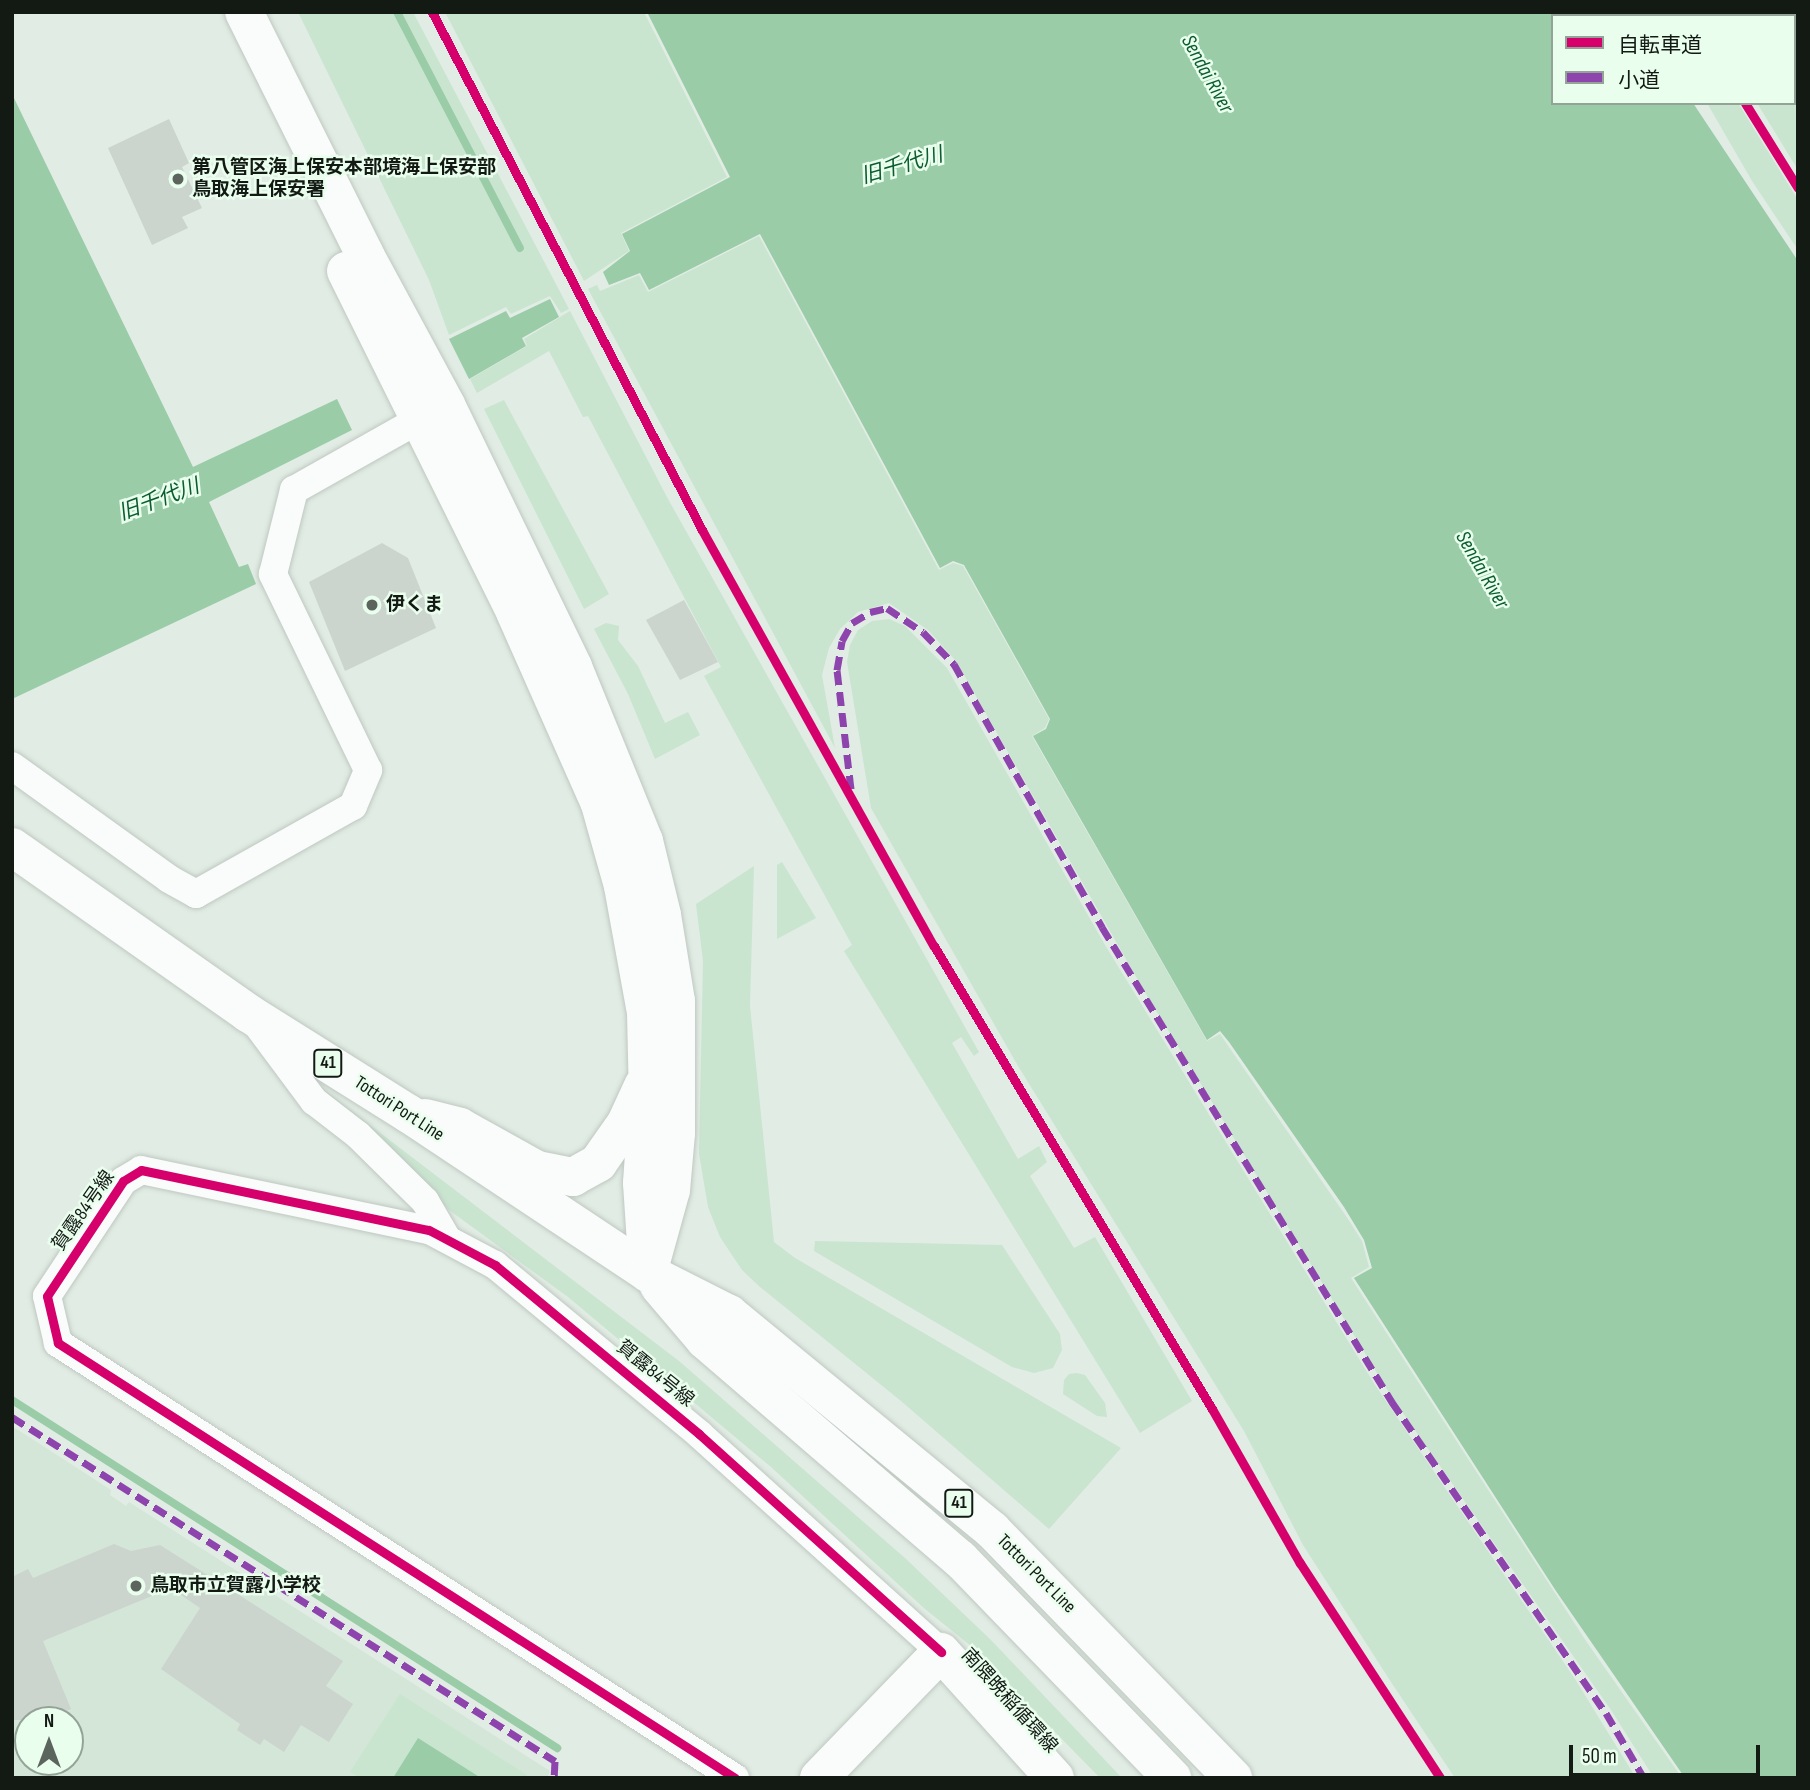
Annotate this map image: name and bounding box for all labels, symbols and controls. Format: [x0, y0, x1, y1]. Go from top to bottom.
legend [1551, 14, 1796, 105]
water label: Sendai River [1175, 31, 1239, 117]
text: 自転車道 [1618, 33, 1702, 58]
text: 小道 [1618, 68, 1660, 93]
water label: 旧千代川 [858, 142, 946, 190]
place label: 第八管区海上保安本部境海上保安部 鳥取海上保安署 [192, 157, 496, 201]
marker: 第八管区海上保安本部境海上保安部 鳥取海上保安署 [170, 171, 186, 187]
water label: 旧千代川 [115, 474, 203, 526]
water label: Sendai River [1450, 527, 1514, 613]
place label: 伊くま [386, 594, 443, 616]
marker: 伊くま [364, 597, 380, 613]
road number: 41 [312, 1048, 344, 1078]
street label: Tottori Port Line [350, 1072, 448, 1146]
street label: 賀露84号線 [48, 1167, 120, 1255]
street label: 賀露84号線 [612, 1336, 698, 1412]
road number: 41 [943, 1488, 975, 1518]
street label: Tottori Port Line [992, 1530, 1080, 1618]
place label: 鳥取市立賀露小学校 [150, 1575, 321, 1597]
marker: 鳥取市立賀露小学校 [128, 1578, 144, 1594]
street label: 南隈晩稲循環線 [956, 1644, 1062, 1758]
north arrow [14, 1706, 84, 1776]
text: N [44, 1710, 54, 1733]
scale bar [1572, 1730, 1763, 1774]
text: 50 m [1582, 1744, 1617, 1769]

